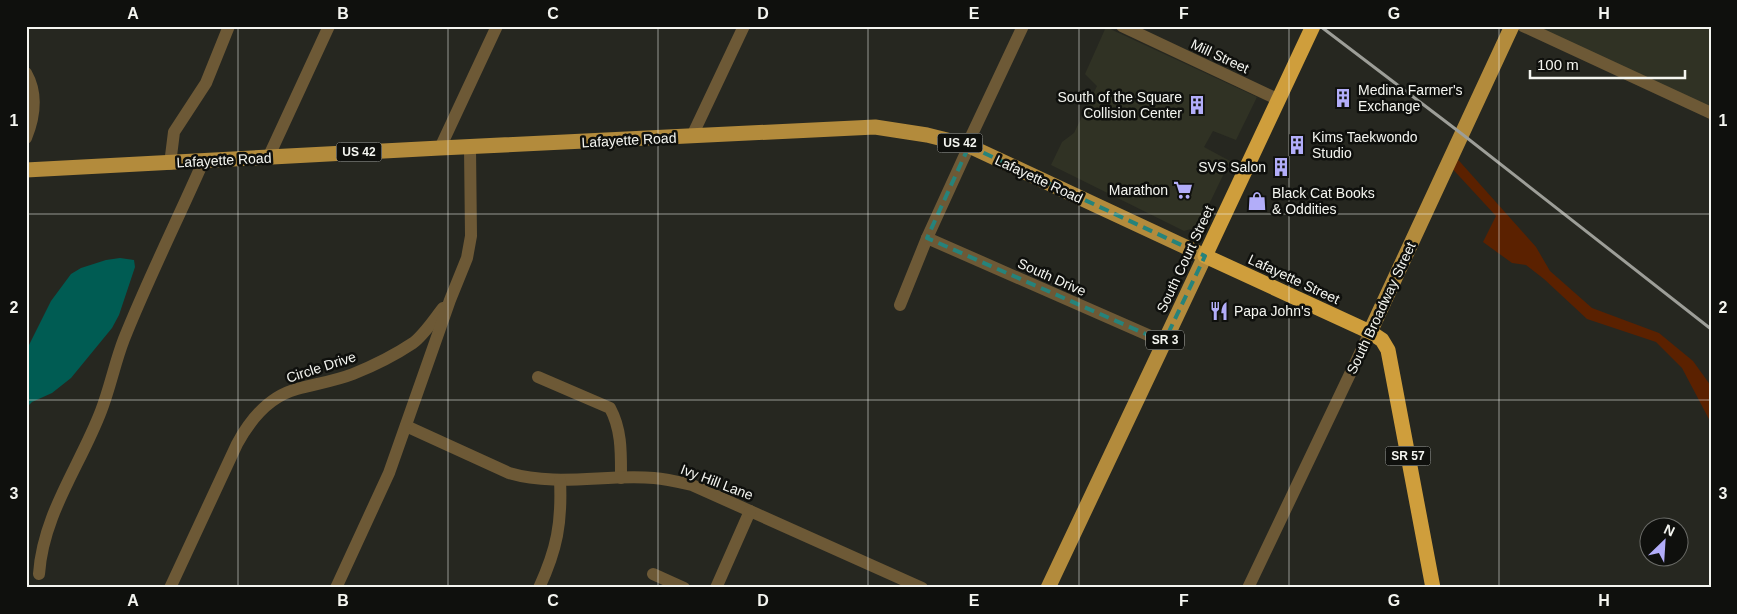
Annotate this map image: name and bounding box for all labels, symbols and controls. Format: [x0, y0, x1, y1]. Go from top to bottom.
text: A [127, 5, 139, 22]
text: B [337, 5, 349, 22]
text: C [547, 5, 559, 22]
text: D [757, 5, 769, 22]
text: E [969, 5, 980, 22]
text: F [1179, 5, 1189, 22]
text: G [1388, 5, 1400, 22]
text: H [1598, 5, 1610, 22]
street label: Mill Street [1188, 36, 1252, 76]
scale bar [1530, 48, 1684, 80]
text: 100 m [1537, 56, 1579, 73]
place label: Medina Farmer's Exchange [1358, 82, 1463, 114]
building icon: Medina Farmer's Exchange [1332, 87, 1354, 109]
place label: South of the Square Collision Center [1057, 89, 1182, 121]
building icon: South of the Square Collision Center [1186, 94, 1208, 116]
text: 1 [10, 112, 19, 129]
text: 1 [1719, 112, 1728, 129]
place label: Kims Taekwondo Studio [1312, 129, 1418, 161]
street label: Lafayette Road [581, 130, 677, 150]
road number: US 42 [938, 134, 982, 152]
building icon: Kims Taekwondo Studio [1286, 134, 1308, 156]
road number: US 42 [336, 142, 382, 162]
street label: Lafayette Road [176, 150, 272, 170]
street label: Lafayette Road [993, 152, 1085, 206]
building icon: SVS Salon [1270, 156, 1292, 178]
place label: SVS Salon [1198, 159, 1266, 175]
supermarket icon: Marathon [1172, 179, 1194, 201]
place label: Marathon [1109, 182, 1168, 198]
place label: Black Cat Books & Oddities [1272, 185, 1375, 217]
shop icon: Black Cat Books & Oddities [1246, 190, 1268, 212]
street label: South Court Street [1153, 203, 1217, 315]
street label: South Broadway Street [1343, 239, 1419, 377]
street label: Lafayette Street [1246, 251, 1342, 307]
street label: South Drive [1015, 255, 1089, 299]
text: 2 [10, 299, 19, 316]
text: 2 [1719, 299, 1728, 316]
restaurant icon: Papa John's [1208, 300, 1230, 322]
place label: Papa John's [1234, 303, 1311, 319]
road number: SR 3 [1146, 330, 1184, 350]
street label: Circle Drive [284, 348, 358, 386]
road number: SR 57 [1386, 446, 1430, 466]
street label: Ivy Hill Lane [679, 461, 756, 503]
text: 3 [10, 485, 19, 502]
text: 3 [1719, 485, 1728, 502]
north arrow [1640, 516, 1690, 566]
text: N [1662, 521, 1677, 540]
text: A [127, 592, 139, 609]
text: B [337, 592, 349, 609]
text: C [547, 592, 559, 609]
text: D [757, 592, 769, 609]
text: E [969, 592, 980, 609]
text: F [1179, 592, 1189, 609]
text: G [1388, 592, 1400, 609]
text: H [1598, 592, 1610, 609]

